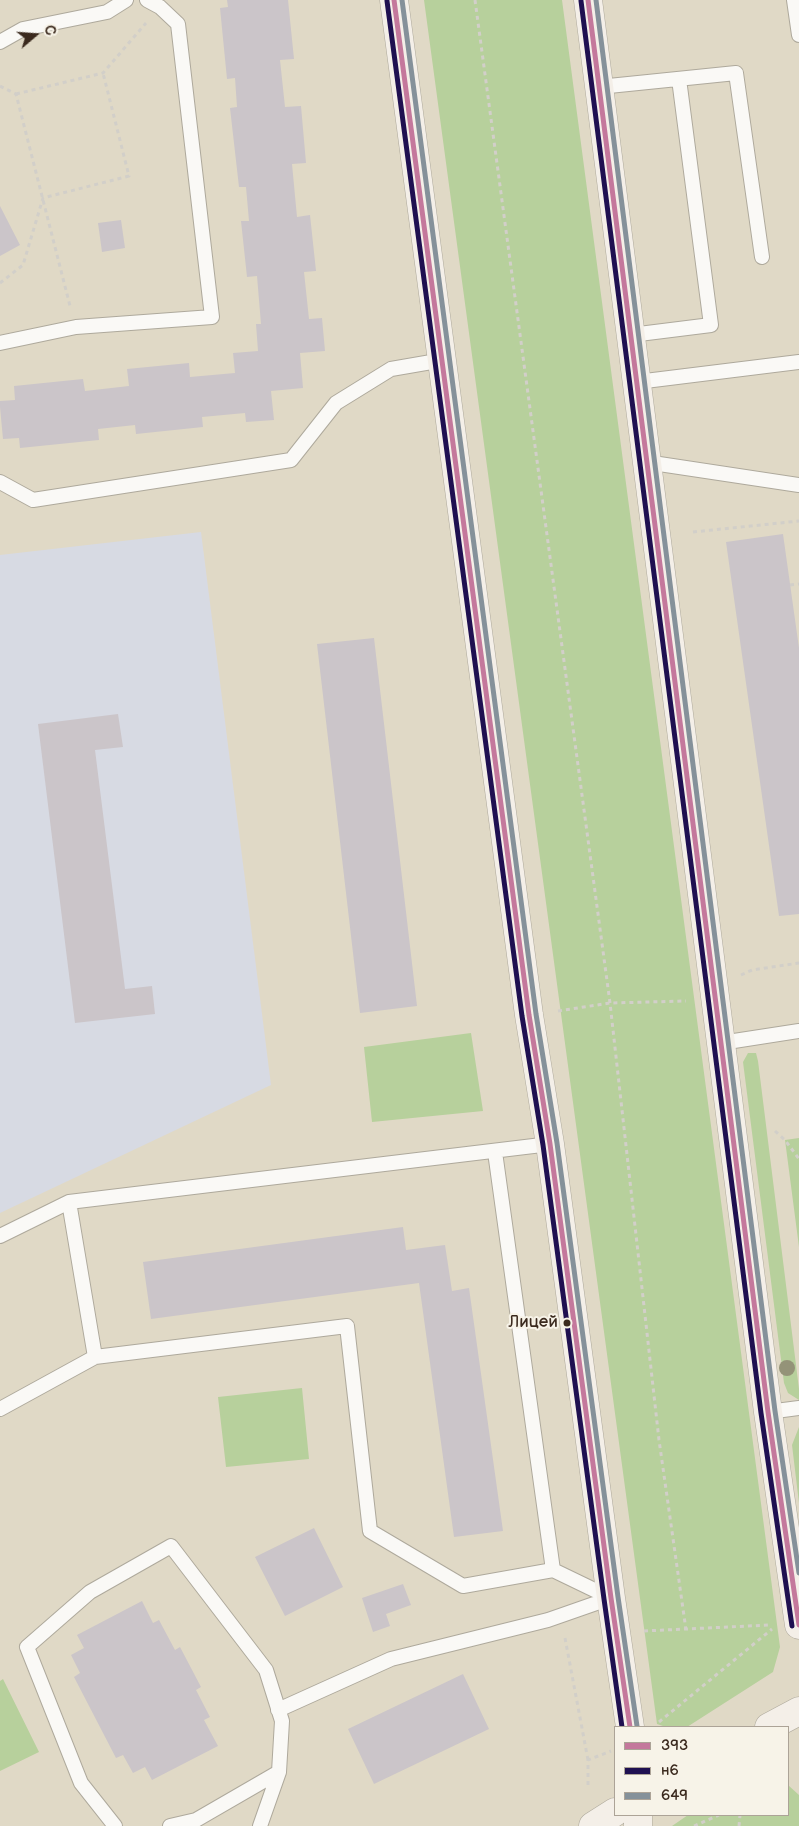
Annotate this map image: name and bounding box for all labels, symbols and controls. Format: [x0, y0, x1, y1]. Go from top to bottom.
north arrow [10, 10, 60, 60]
text: С [40, 23, 59, 37]
place label: Лицей [509, 1313, 558, 1333]
marker: Лицей [562, 1318, 572, 1328]
legend [614, 1726, 789, 1816]
text: 393 [661, 1736, 688, 1755]
text: н6 [661, 1761, 679, 1780]
text: 649 [661, 1786, 688, 1805]

